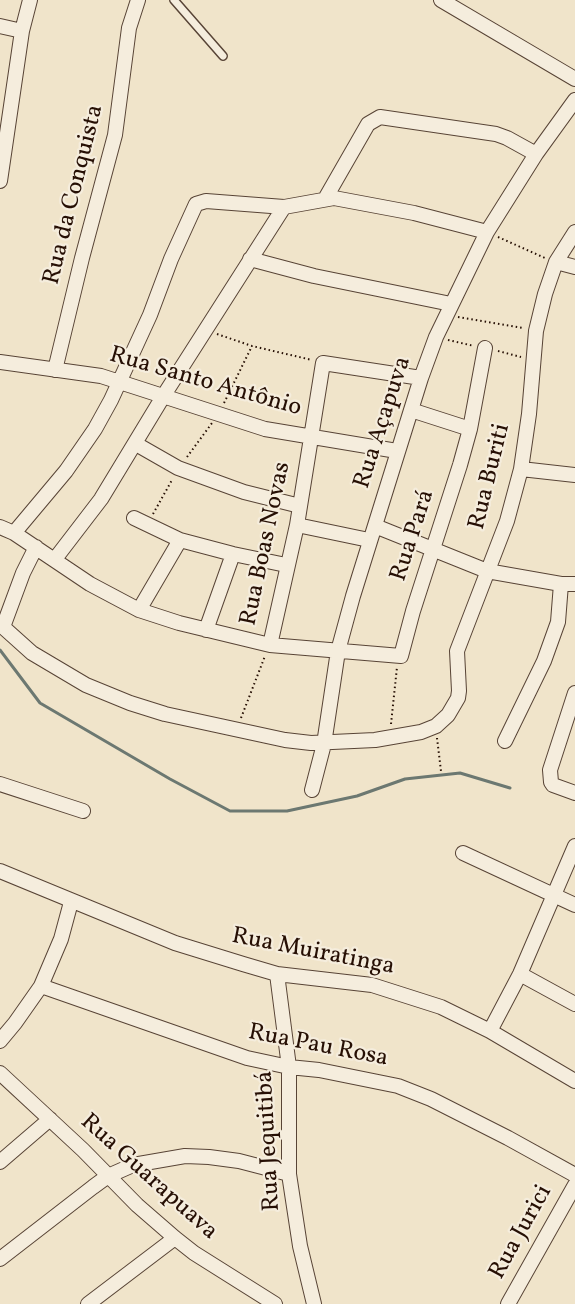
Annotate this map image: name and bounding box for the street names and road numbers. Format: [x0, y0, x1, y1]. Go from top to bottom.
street label: Rua da Conquista [39, 102, 111, 288]
street label: Rua Santo Antônio [106, 342, 304, 424]
street label: Rua Açapuva [349, 353, 419, 493]
street label: Rua Buriti [464, 421, 518, 533]
street label: Rua Boas Novas [236, 459, 298, 629]
street label: Rua Pará [386, 487, 442, 585]
street label: Rua Muiratinga [229, 923, 397, 983]
street label: Rua Pau Rosa [246, 1019, 390, 1075]
street label: Rua Jequitibá [252, 1070, 288, 1212]
street label: Rua Guarapuava [73, 1109, 223, 1247]
street label: Rua Jurici [484, 1181, 560, 1285]

